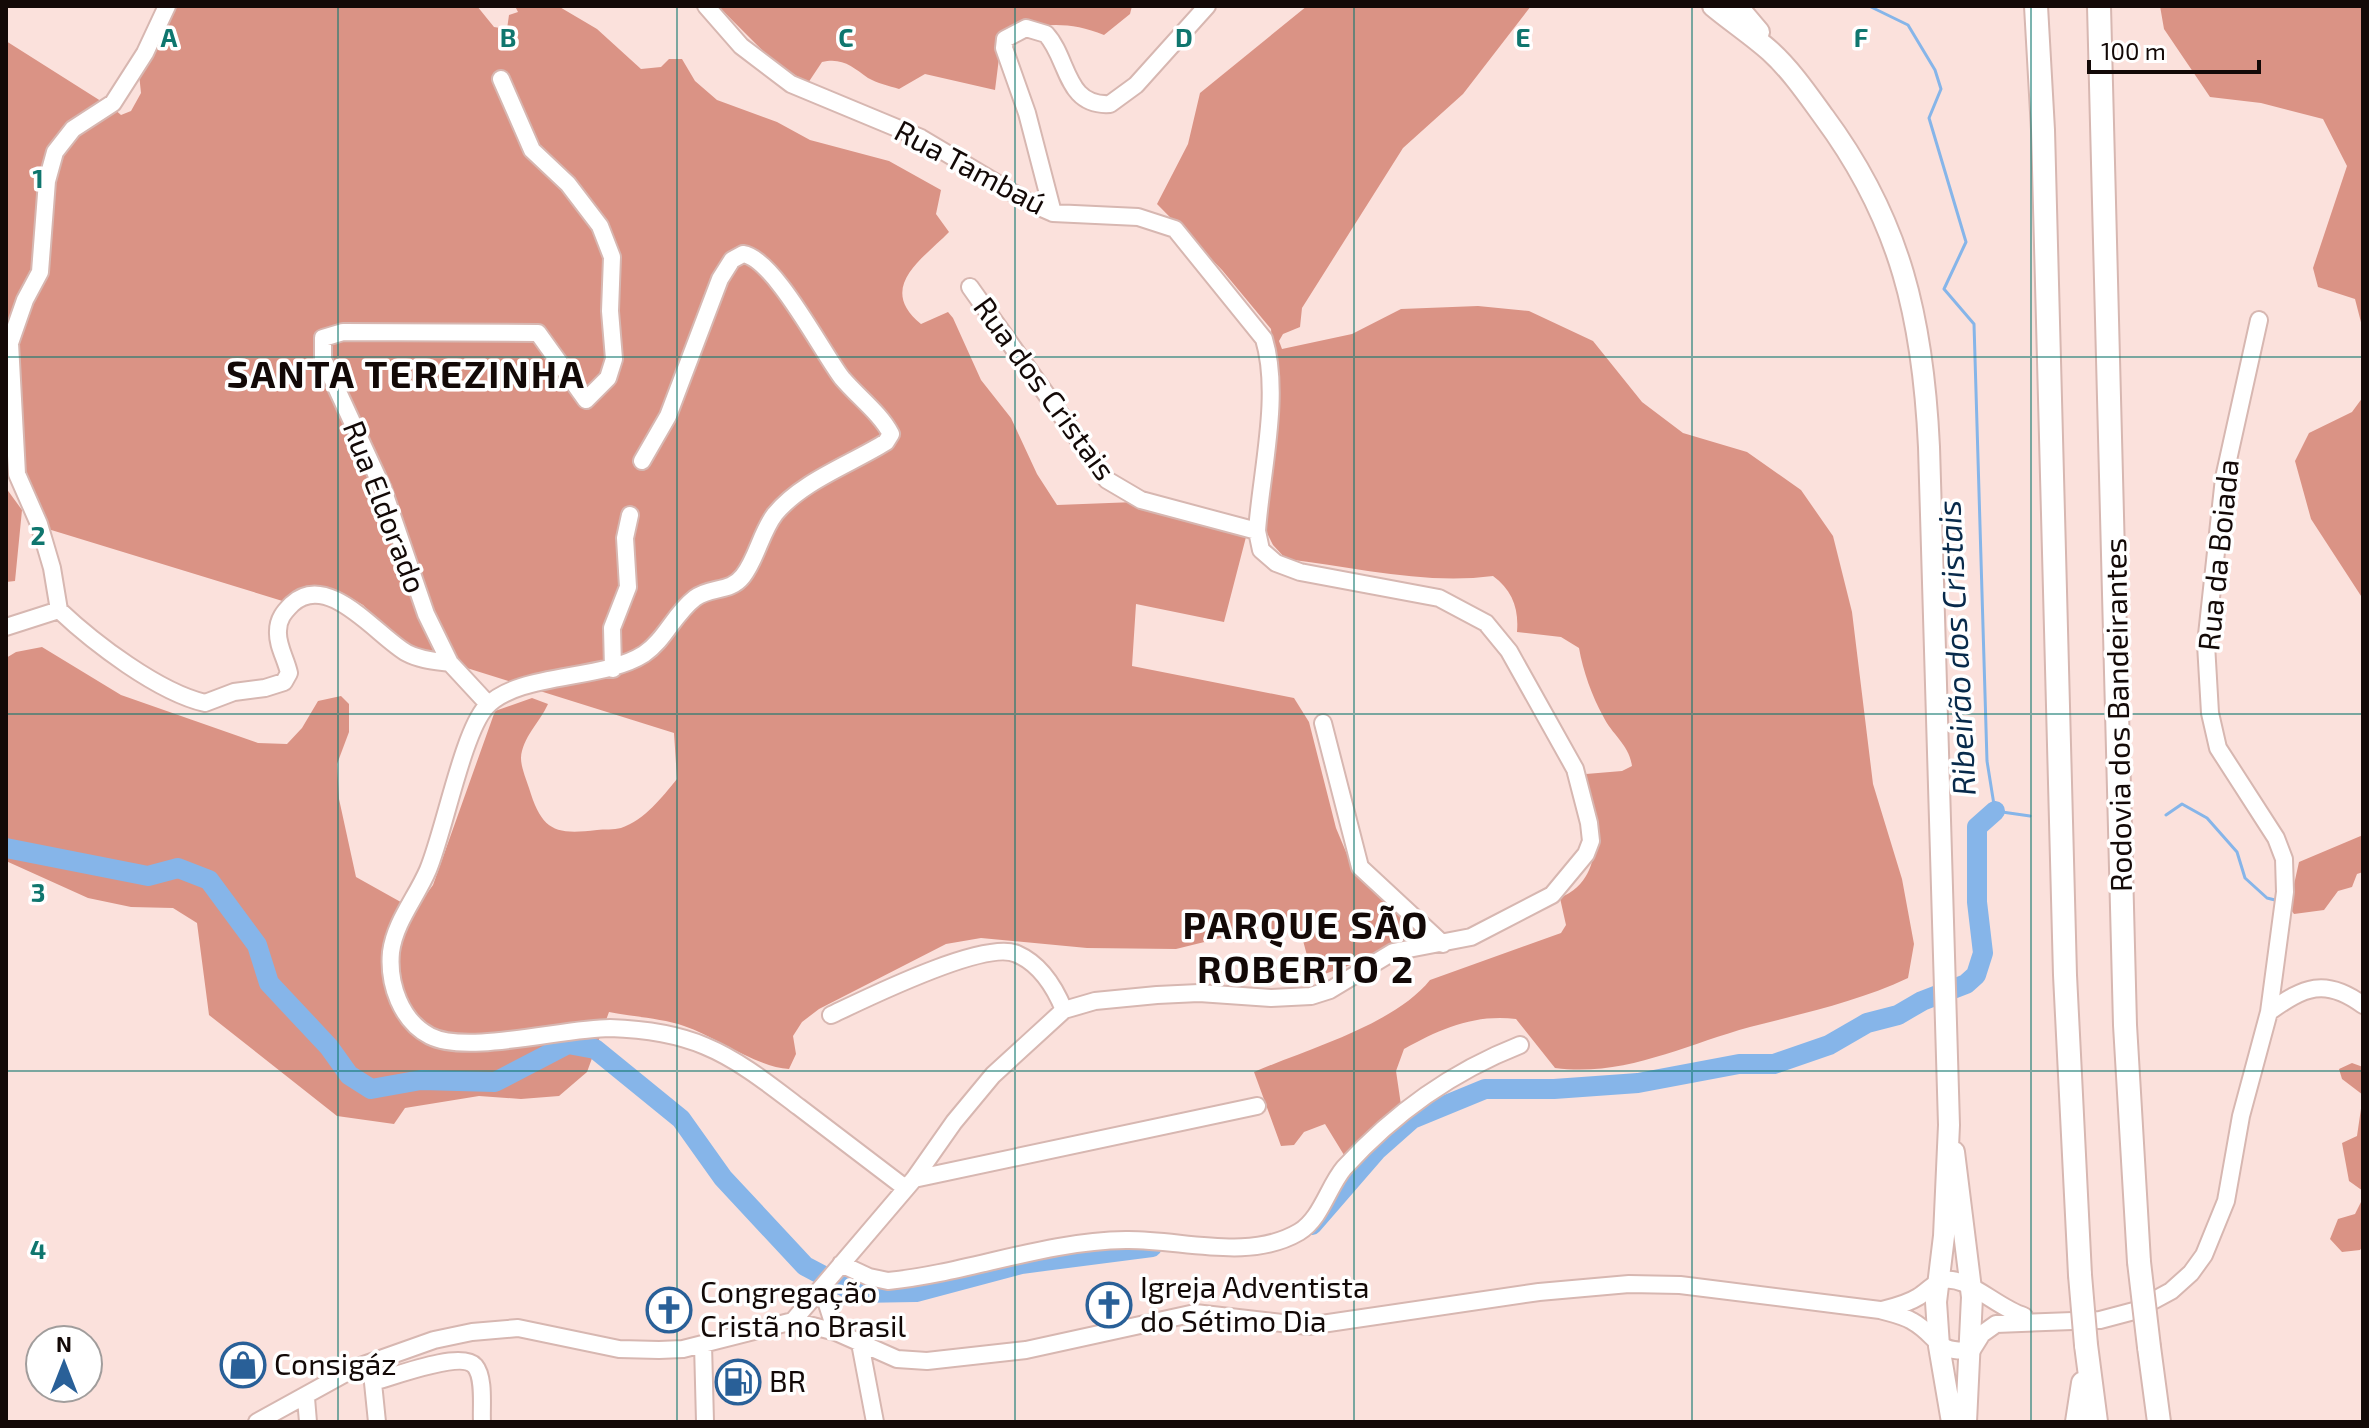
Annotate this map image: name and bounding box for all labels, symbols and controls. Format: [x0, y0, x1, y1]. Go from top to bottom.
text: A [161, 21, 178, 52]
text: B [500, 21, 516, 52]
text: C [838, 21, 854, 52]
text: D [1175, 21, 1193, 52]
text: E [1515, 21, 1531, 52]
text: F [1854, 21, 1868, 52]
scale bar [2089, 24, 2259, 74]
text: 100 m [2101, 36, 2166, 65]
street label: Rua Tambaú [889, 111, 1053, 221]
text: 1 [32, 162, 44, 193]
street label: Rua dos Cristais [967, 289, 1124, 486]
district label: SANTA TEREZINHA [226, 350, 586, 396]
street label: Rua Eldorado [337, 415, 435, 597]
street label: Rua da Boiada [2189, 457, 2245, 652]
water label: Ribeirão dos Cristais [1928, 499, 1982, 797]
text: 2 [30, 519, 46, 550]
street label: Rodovia dos Bandeirantes [2096, 538, 2138, 892]
text: 3 [31, 876, 45, 907]
district label: PARQUE SÃO ROBERTO 2 [1183, 901, 1429, 991]
text: 4 [30, 1233, 46, 1264]
place label: Igreja Adventista do Sétimo Dia [1140, 1268, 1369, 1338]
place label: Congregação Cristã no Brasil [700, 1273, 906, 1343]
church icon: Igreja Adventista do Sétimo Dia [1085, 1281, 1133, 1329]
church icon: Congregação Cristã no Brasil [645, 1286, 693, 1334]
north arrow [24, 1324, 104, 1404]
text: N [56, 1330, 72, 1356]
shop icon: Consigáz [219, 1341, 267, 1389]
place label: Consigáz [274, 1345, 397, 1381]
fuel station icon: BR [714, 1358, 762, 1406]
place label: BR [769, 1362, 806, 1398]

